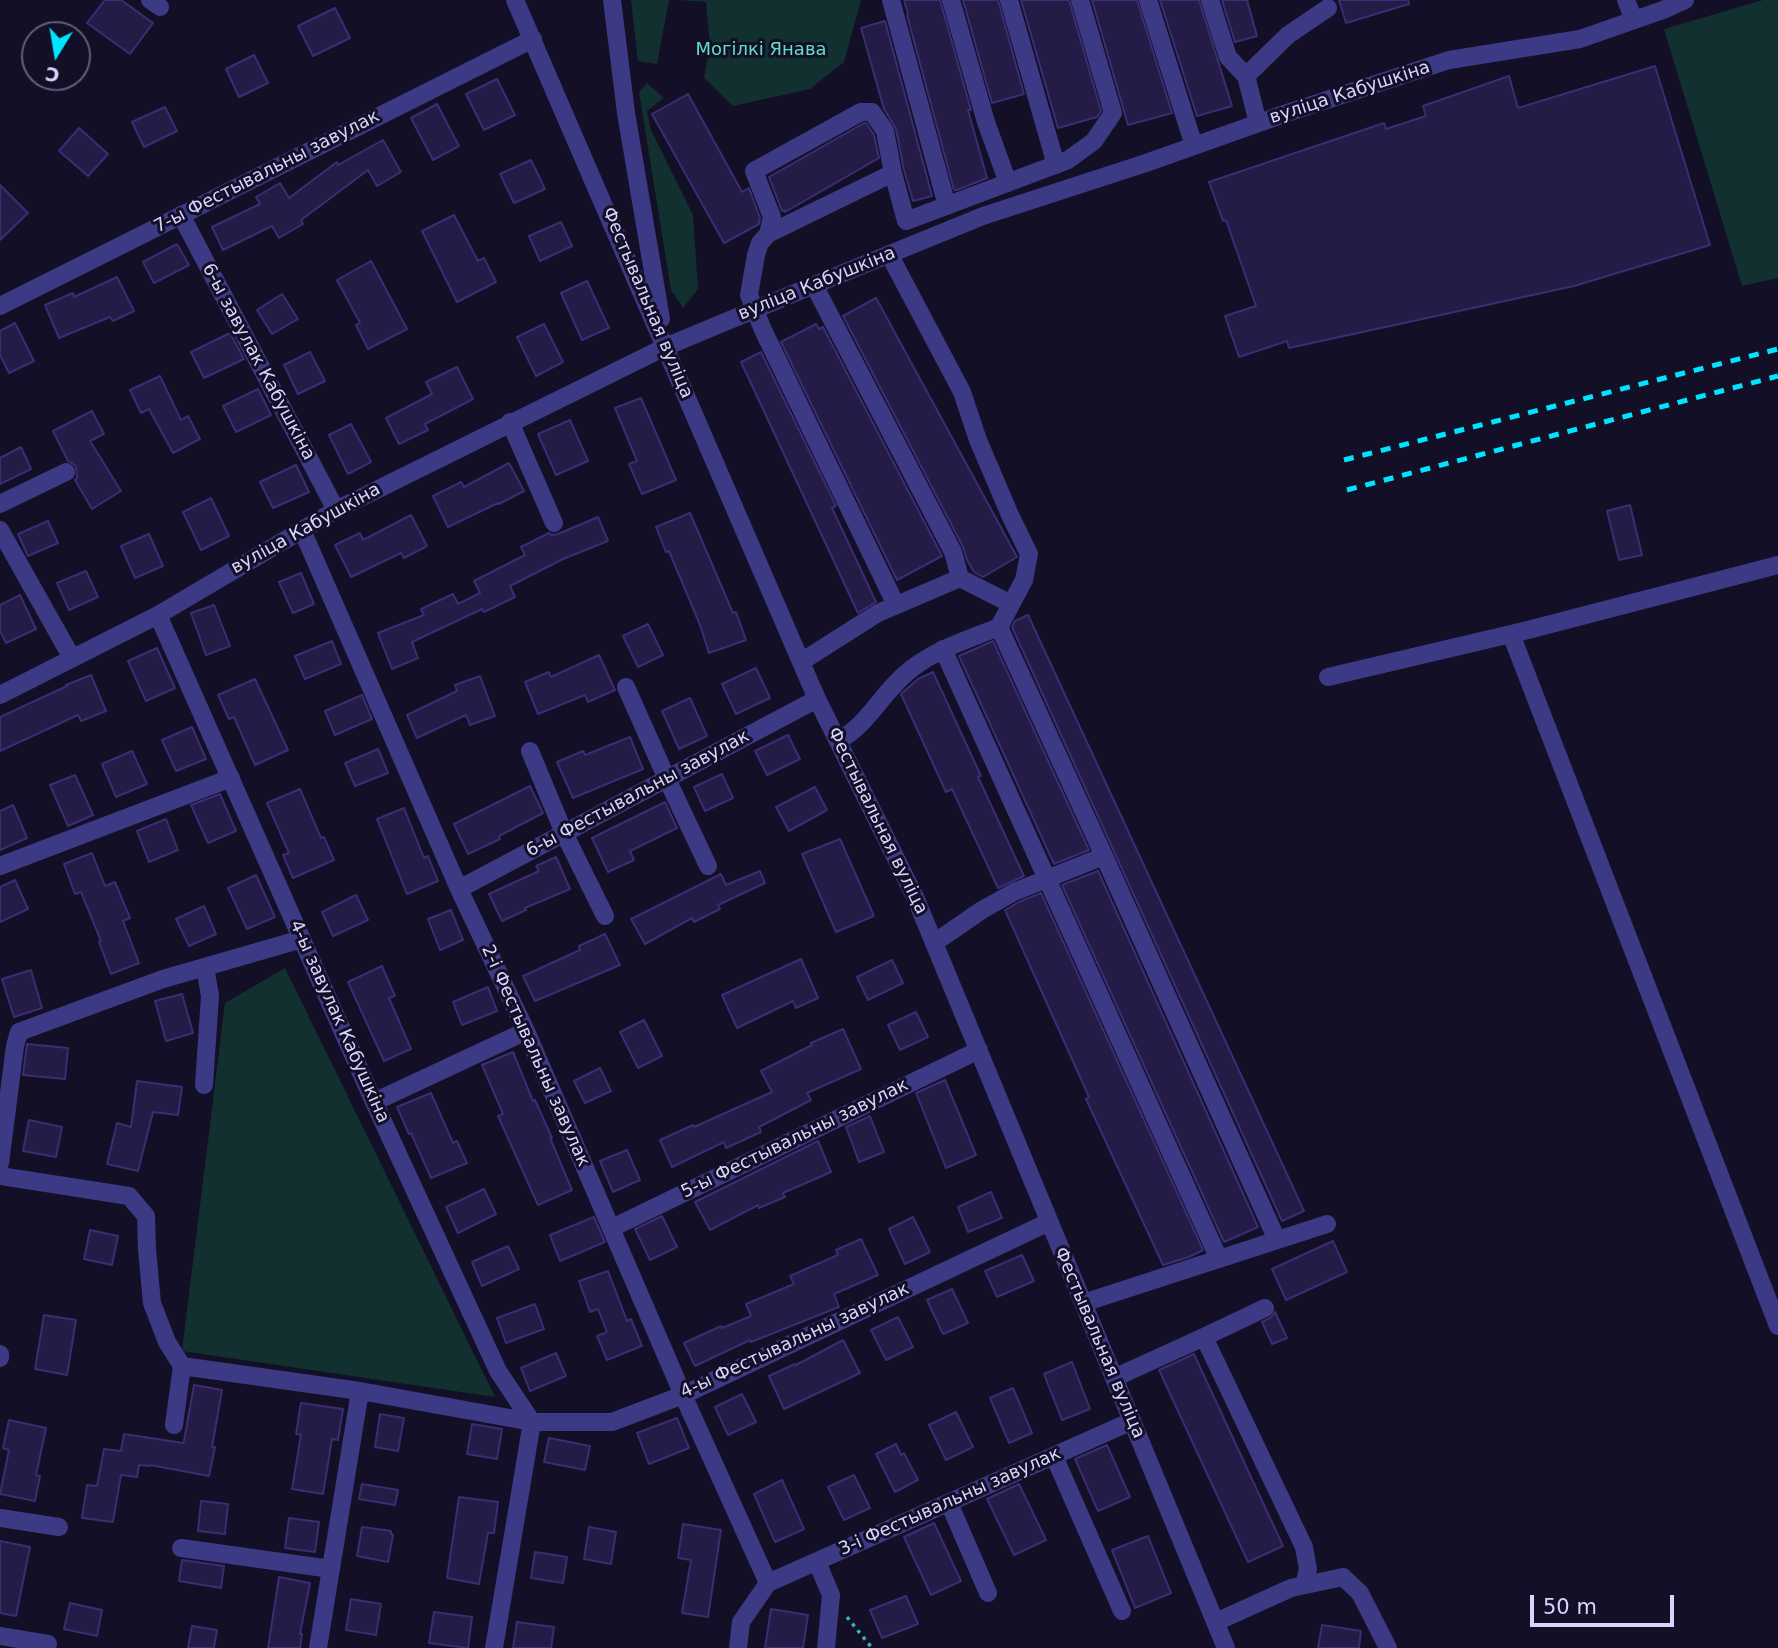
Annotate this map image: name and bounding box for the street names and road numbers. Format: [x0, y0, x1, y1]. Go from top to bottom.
street label: вуліца Кабушкіна [1267, 57, 1433, 129]
street label: 7-ы Фестывальны завулак [151, 106, 383, 238]
street label: Фестывальная вуліца [597, 204, 697, 402]
street label: вуліца Кабушкіна [735, 243, 899, 325]
street label: 6-ы завулак Кабушкіна [197, 260, 319, 464]
street label: вуліца Кабушкіна [228, 479, 384, 579]
street label: Фестывальная вуліца [822, 724, 932, 918]
street label: 6-ы Фестывальны завулак [523, 726, 753, 862]
street label: 4-ы завулак Кабушкіна [284, 917, 394, 1127]
street label: 2-і Фестывальны завулак [476, 942, 594, 1170]
street label: 5-ы Фестывальны завулак [678, 1075, 912, 1203]
street label: Фестывальная вуліца [1049, 1244, 1149, 1442]
street label: 4-ы Фестывальны завулак [677, 1278, 913, 1404]
street label: 3-і Фестывальны завулак [836, 1443, 1064, 1561]

